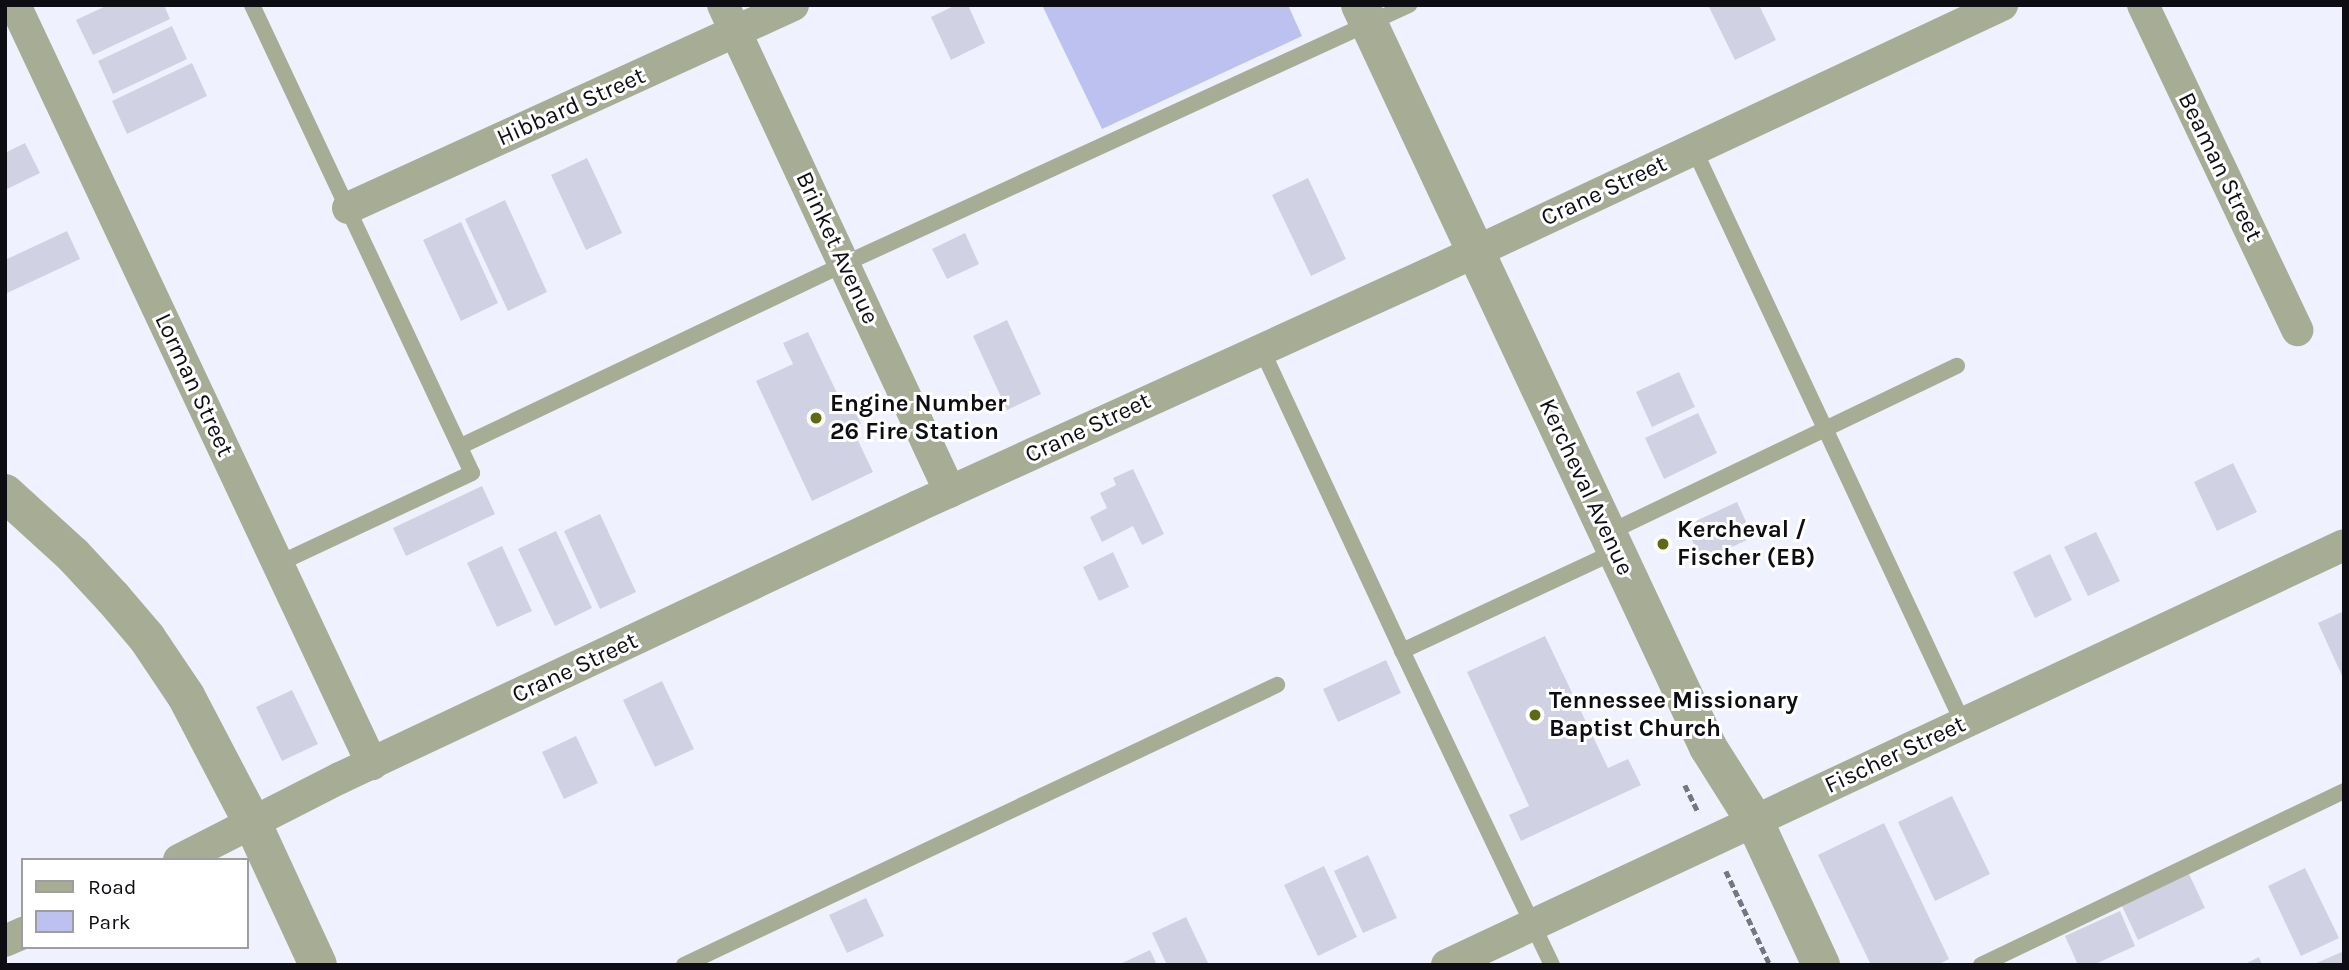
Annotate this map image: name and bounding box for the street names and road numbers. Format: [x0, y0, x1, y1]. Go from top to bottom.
street label: Hibbard Street [492, 61, 650, 153]
street label: Beaman Street [2172, 88, 2268, 246]
street label: Crane Street [1537, 149, 1671, 233]
street label: Brinket Avenue [789, 167, 885, 329]
street label: Lorman Street [148, 309, 240, 461]
street label: Crane Street [1021, 386, 1155, 470]
street label: Kercheval Avenue [1532, 394, 1640, 580]
street label: Crane Street [508, 626, 642, 710]
street label: Fischer Street [1820, 710, 1970, 800]

